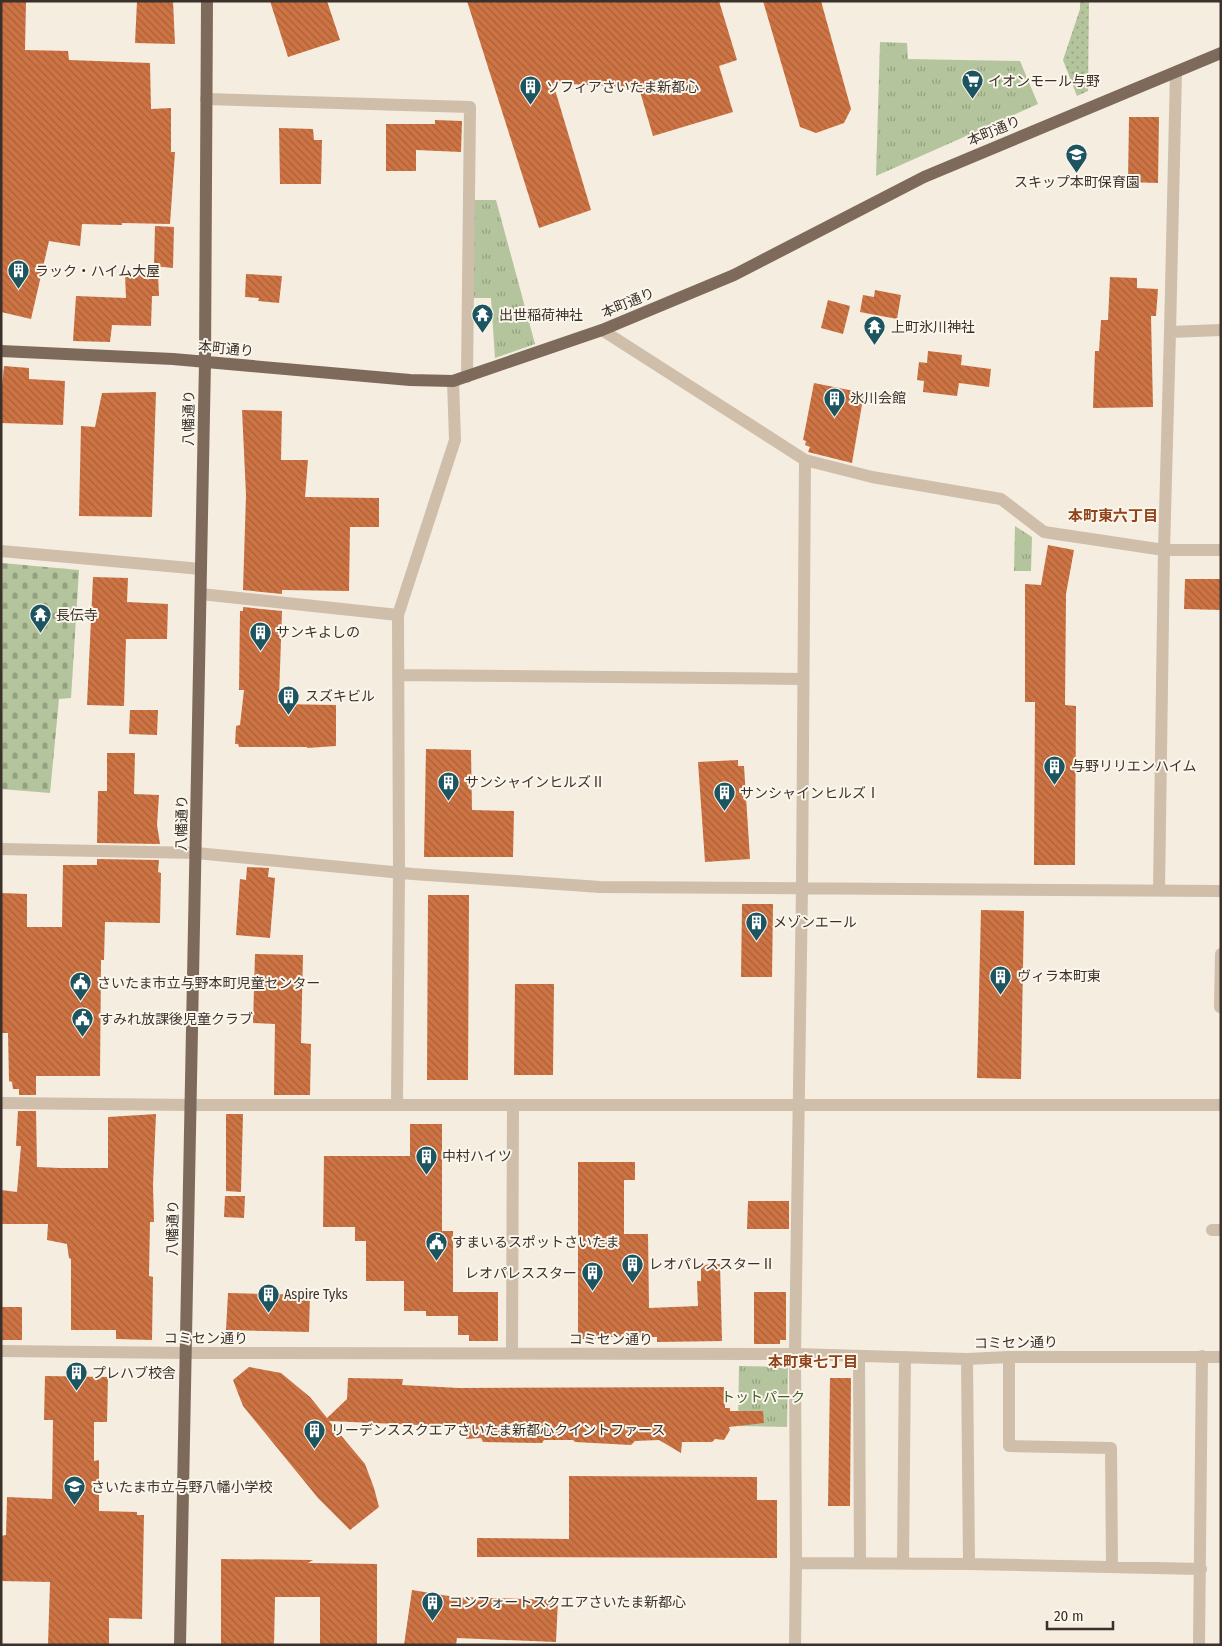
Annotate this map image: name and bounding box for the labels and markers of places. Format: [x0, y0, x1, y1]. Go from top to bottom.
supermarket icon: イオンモール与野 [960, 69, 984, 100]
place label: イオンモール与野 [988, 73, 1100, 90]
building icon: ソフィアさいたま新都心 [518, 75, 542, 106]
place label: ソフィアさいたま新都心 [546, 79, 699, 96]
school or university icon: スキップ本町保育園 [1065, 142, 1089, 173]
place label: スキップ本町保育園 [1014, 174, 1140, 191]
building icon: ラック・ハイム大屋 [7, 259, 31, 290]
place label: ラック・ハイム大屋 [35, 263, 160, 280]
temple icon: 出世稲荷神社 [471, 303, 495, 334]
place label: 出世稲荷神社 [499, 307, 583, 324]
temple icon: 上町氷川神社 [863, 315, 887, 346]
place label: 上町氷川神社 [891, 319, 975, 336]
building icon: 氷川会館 [822, 386, 846, 417]
place label: 氷川会館 [850, 390, 906, 407]
temple icon: 長伝寺 [28, 603, 52, 634]
place label: 長伝寺 [56, 607, 98, 624]
building icon: サンキよしの [248, 620, 272, 651]
place label: サンキよしの [276, 624, 360, 641]
building icon: スズキビル [277, 684, 301, 715]
place label: スズキビル [305, 688, 375, 705]
building icon: 与野リリエンハイム [1043, 754, 1067, 785]
place label: 与野リリエンハイム [1071, 758, 1196, 775]
building icon: サンシャインヒルズⅡ [437, 770, 461, 801]
place label: サンシャインヒルズⅡ [465, 774, 605, 791]
building icon: サンシャインヒルズⅠ [712, 781, 736, 812]
place label: サンシャインヒルズⅠ [740, 785, 880, 802]
building icon: メゾンエール [745, 910, 769, 941]
place label: メゾンエール [773, 914, 857, 931]
building icon: ヴィラ本町東 [989, 964, 1013, 995]
place label: ヴィラ本町東 [1017, 968, 1101, 985]
public building icon: さいたま市立与野本町児童センター [69, 971, 93, 1002]
place label: さいたま市立与野本町児童センター [97, 975, 321, 992]
public building icon: すみれ放課後児童クラブ [71, 1007, 95, 1038]
place label: すみれ放課後児童クラブ [99, 1011, 253, 1028]
building icon: 中村ハイツ [414, 1144, 438, 1175]
place label: 中村ハイツ [442, 1148, 512, 1165]
public building icon: すまいるスポットさいたま [424, 1230, 448, 1261]
place label: すまいるスポットさいたま [452, 1234, 620, 1251]
building icon: レオパレススターⅡ [621, 1252, 645, 1283]
place label: レオパレススターⅡ [649, 1256, 775, 1273]
building icon: レオパレススター [581, 1261, 605, 1292]
place label: レオパレススター [465, 1265, 577, 1282]
building icon: Aspire Tyks [256, 1282, 280, 1313]
place label: Aspire Tyks [284, 1286, 348, 1303]
building icon: プレハブ校舎 [64, 1361, 88, 1392]
place label: プレハブ校舎 [92, 1365, 176, 1382]
building icon: リーデンススクエアさいたま新都心クイントファース [303, 1418, 327, 1449]
place label: リーデンススクエアさいたま新都心クイントファース [331, 1422, 666, 1439]
school or university icon: さいたま市立与野八幡小学校 [63, 1475, 87, 1506]
place label: さいたま市立与野八幡小学校 [91, 1479, 273, 1496]
building icon: コンフォートスクエアさいたま新都心 [421, 1590, 445, 1621]
place label: コンフォートスクエアさいたま新都心 [449, 1594, 686, 1611]

